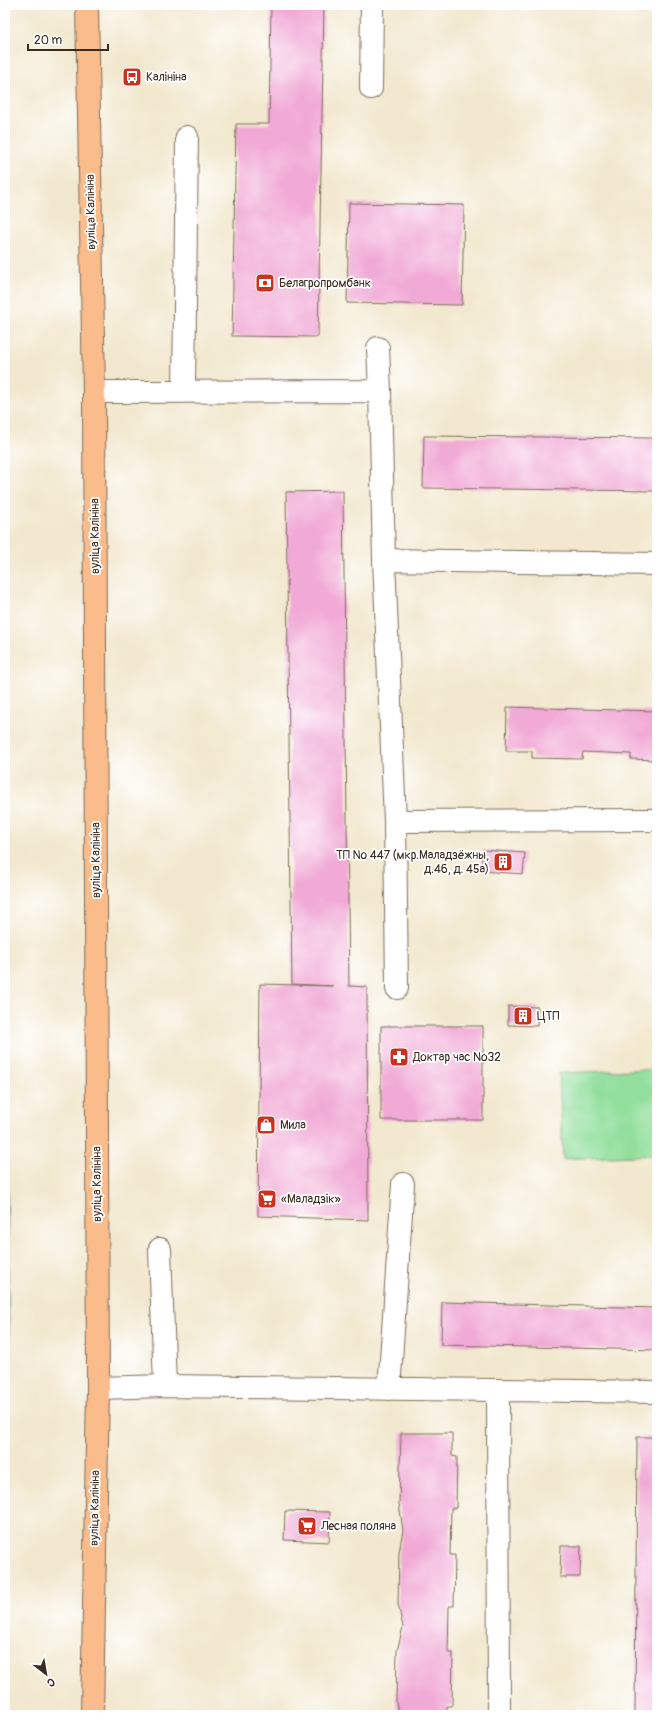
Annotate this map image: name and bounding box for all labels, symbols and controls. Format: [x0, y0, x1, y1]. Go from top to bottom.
scale bar [28, 26, 108, 52]
text: 20 m [34, 33, 63, 48]
bus stop icon: Калініна [121, 66, 143, 88]
place label: Калініна [146, 70, 187, 85]
street label: вуліца Калініна [83, 174, 99, 250]
bank icon: Белагропромбанк [254, 272, 276, 294]
place label: Белагропромбанк [279, 276, 371, 291]
street label: вуліца Калініна [88, 498, 103, 574]
street label: вуліца Калініна [89, 822, 104, 898]
place label: ТП № 447 (мкр.Маладзёжны, д.46, д. 45а) [336, 848, 489, 877]
building icon: ТП № 447 (мкр.Маладзёжны, д.46, д. 45а) [492, 851, 514, 873]
building icon: ЦТП [512, 1005, 534, 1027]
place label: ЦТП [537, 1009, 559, 1024]
pharmacy icon: Доктар час №32 [388, 1046, 410, 1068]
place label: Доктар час №32 [412, 1050, 501, 1065]
shop icon: Мила [255, 1114, 277, 1136]
place label: Мила [280, 1118, 306, 1133]
street label: вуліца Калініна [90, 1146, 105, 1222]
supermarket icon: «Маладзік» [256, 1188, 278, 1210]
place label: «Маладзік» [281, 1192, 340, 1207]
street label: вуліца Калініна [87, 1470, 103, 1546]
supermarket icon: Лесная поляна [296, 1515, 318, 1537]
place label: Лесная поляна [320, 1519, 397, 1534]
north arrow [26, 1654, 66, 1694]
text: С [44, 1675, 57, 1690]

